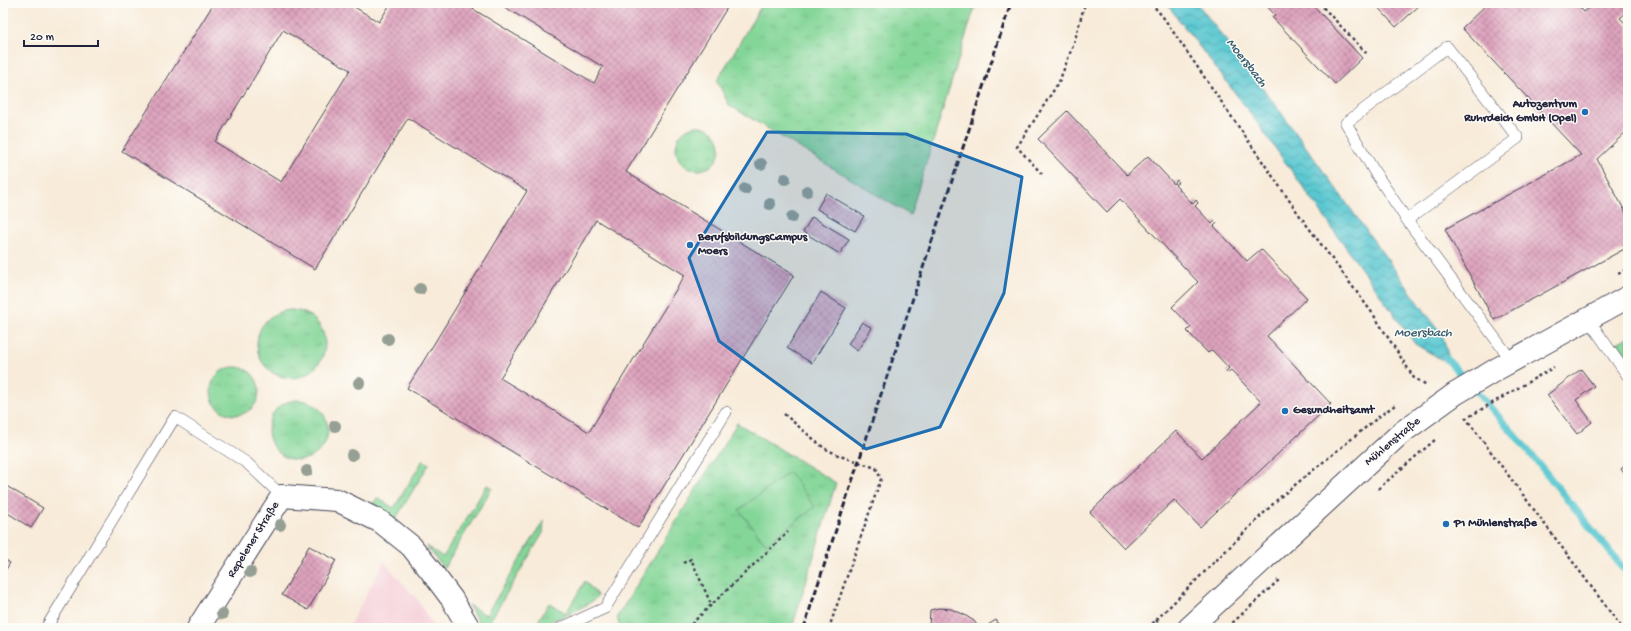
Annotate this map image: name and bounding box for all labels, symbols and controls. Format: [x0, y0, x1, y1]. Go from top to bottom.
scale bar [24, 22, 98, 48]
text: 20 m [30, 31, 55, 45]
water label: Moersbach [1222, 36, 1270, 91]
place label: Autozentrum Ruhrdeich GmbH (Opel) [1463, 98, 1577, 126]
marker: Autozentrum Ruhrdeich GmbH (Opel) [1580, 107, 1590, 117]
place label: BerufsbildungsCampus Moers [697, 231, 808, 259]
marker: BerufsbildungsCampus Moers [685, 240, 695, 250]
water label: Moersbach [1394, 326, 1453, 341]
place label: Gesundheitsamt [1293, 404, 1375, 418]
marker: Gesundheitsamt [1280, 406, 1290, 416]
street label: Mühlenstraße [1362, 414, 1424, 469]
street label: Repelener Straße [225, 499, 283, 581]
place label: P1 Mühlenstraße [1453, 517, 1538, 531]
marker: P1 Mühlenstraße [1441, 519, 1451, 529]

